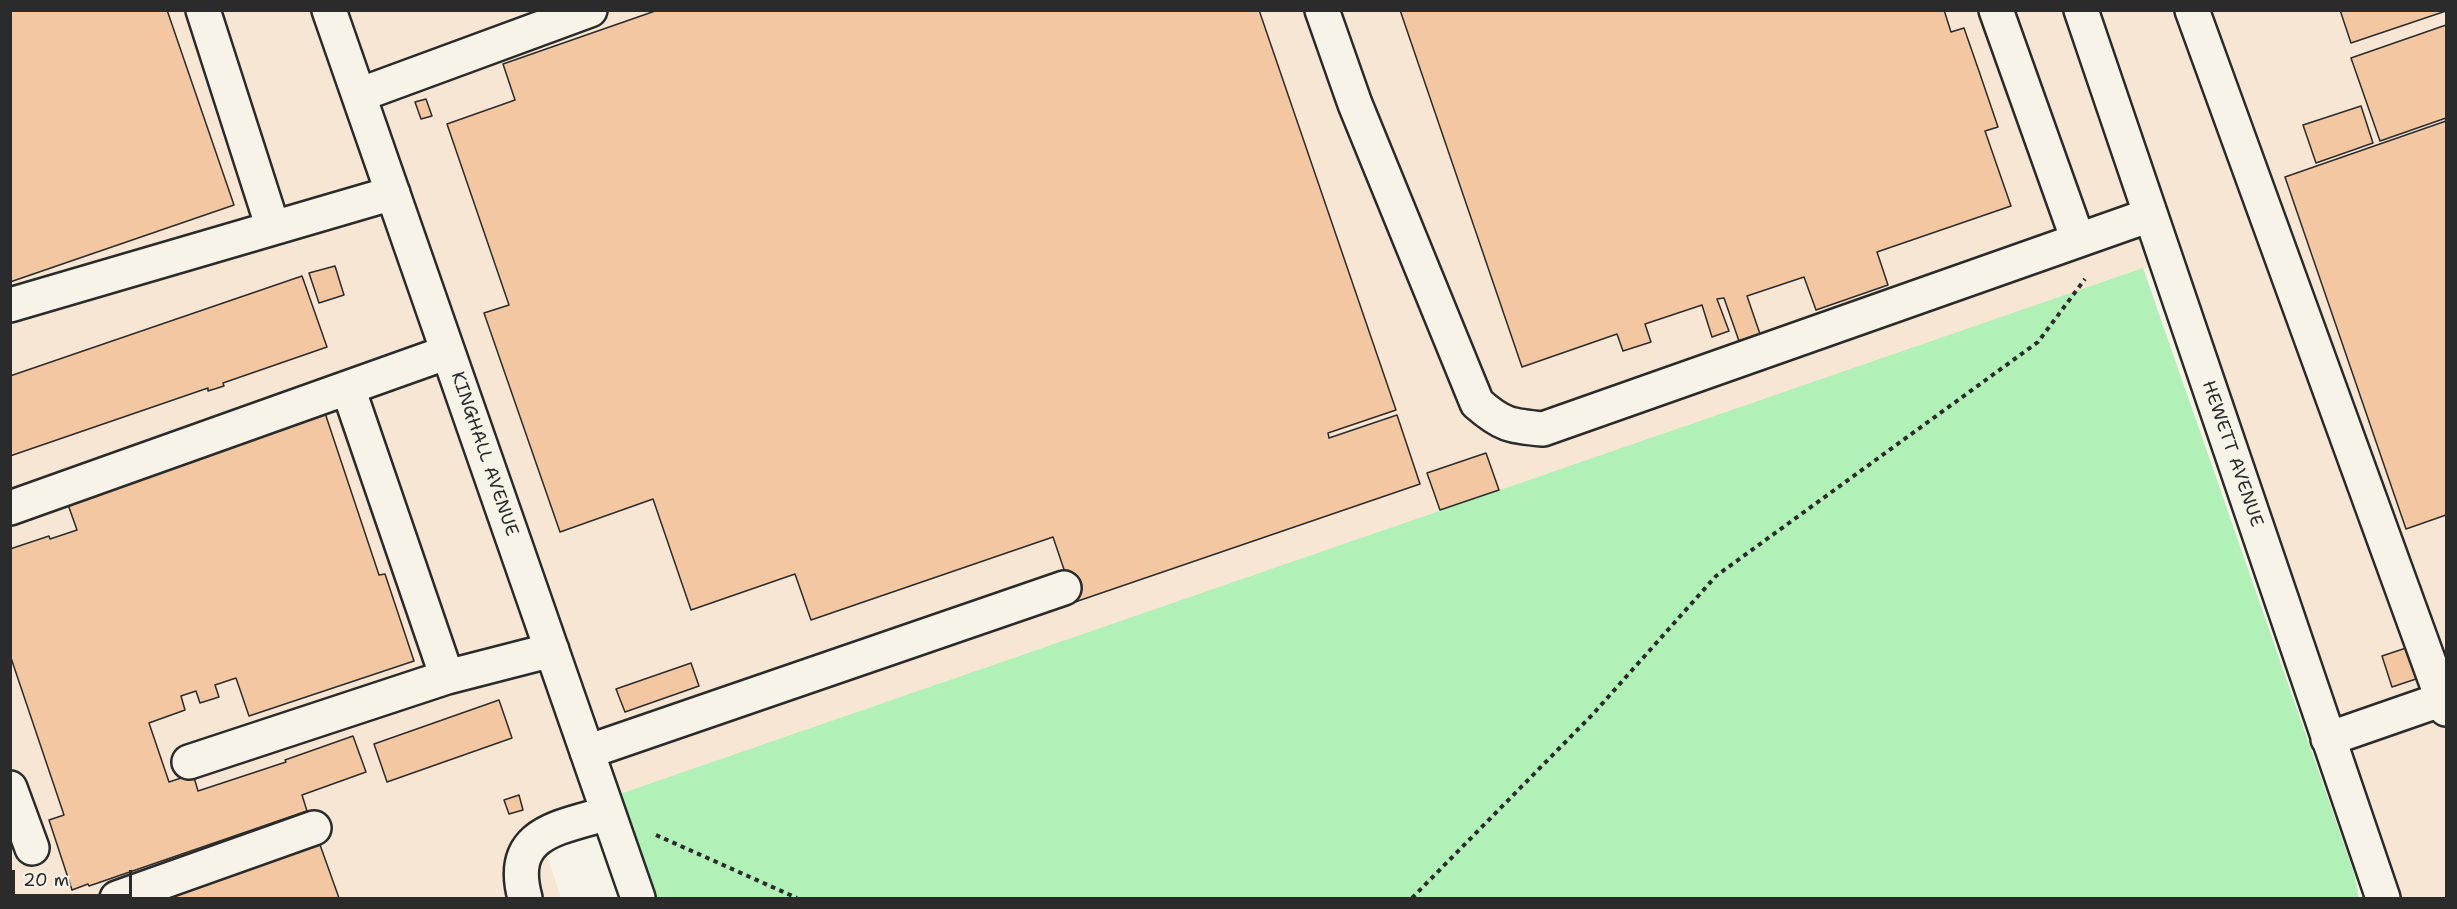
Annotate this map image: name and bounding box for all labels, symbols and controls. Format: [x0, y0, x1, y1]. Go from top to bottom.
street label: KINGHALL AVENUE [446, 369, 522, 539]
street label: HEWETT AVENUE [2197, 378, 2267, 530]
scale bar [15, 858, 135, 896]
text: 20 m [23, 868, 69, 892]

